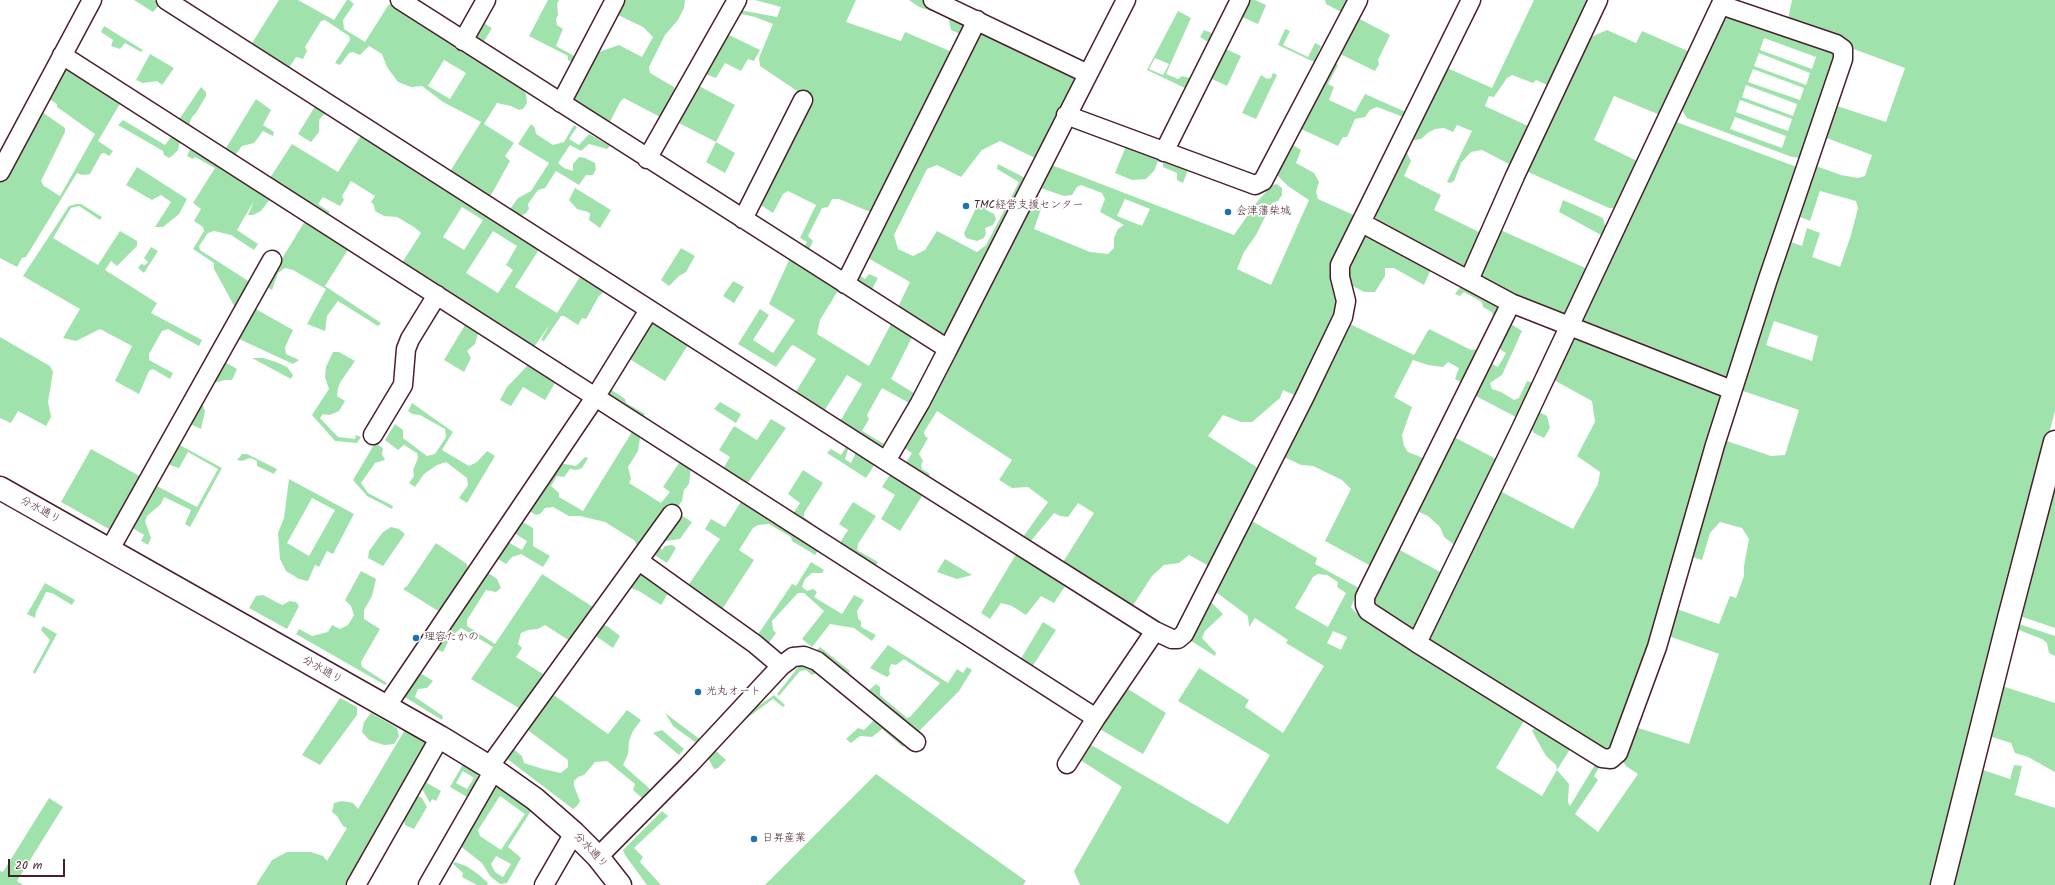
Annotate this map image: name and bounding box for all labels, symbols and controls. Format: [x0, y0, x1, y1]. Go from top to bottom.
place label: TMC経営支援センター [974, 199, 1083, 213]
marker: TMC経営支援センター [961, 201, 971, 211]
place label: 会津藩柴城 [1236, 205, 1291, 219]
marker: 会津藩柴城 [1223, 207, 1233, 217]
street label: 分水通り [18, 495, 62, 527]
place label: 理容たかの [424, 631, 479, 645]
marker: 理容たかの [411, 633, 421, 643]
street label: 分水通り [300, 654, 344, 688]
place label: 光丸オート [706, 685, 761, 699]
marker: 光丸オート [693, 687, 703, 697]
street label: 分水通り [570, 830, 610, 872]
place label: 日昇産業 [762, 832, 806, 846]
marker: 日昇産業 [749, 834, 759, 844]
scale bar [10, 851, 67, 877]
text: 20 m [15, 856, 42, 875]

